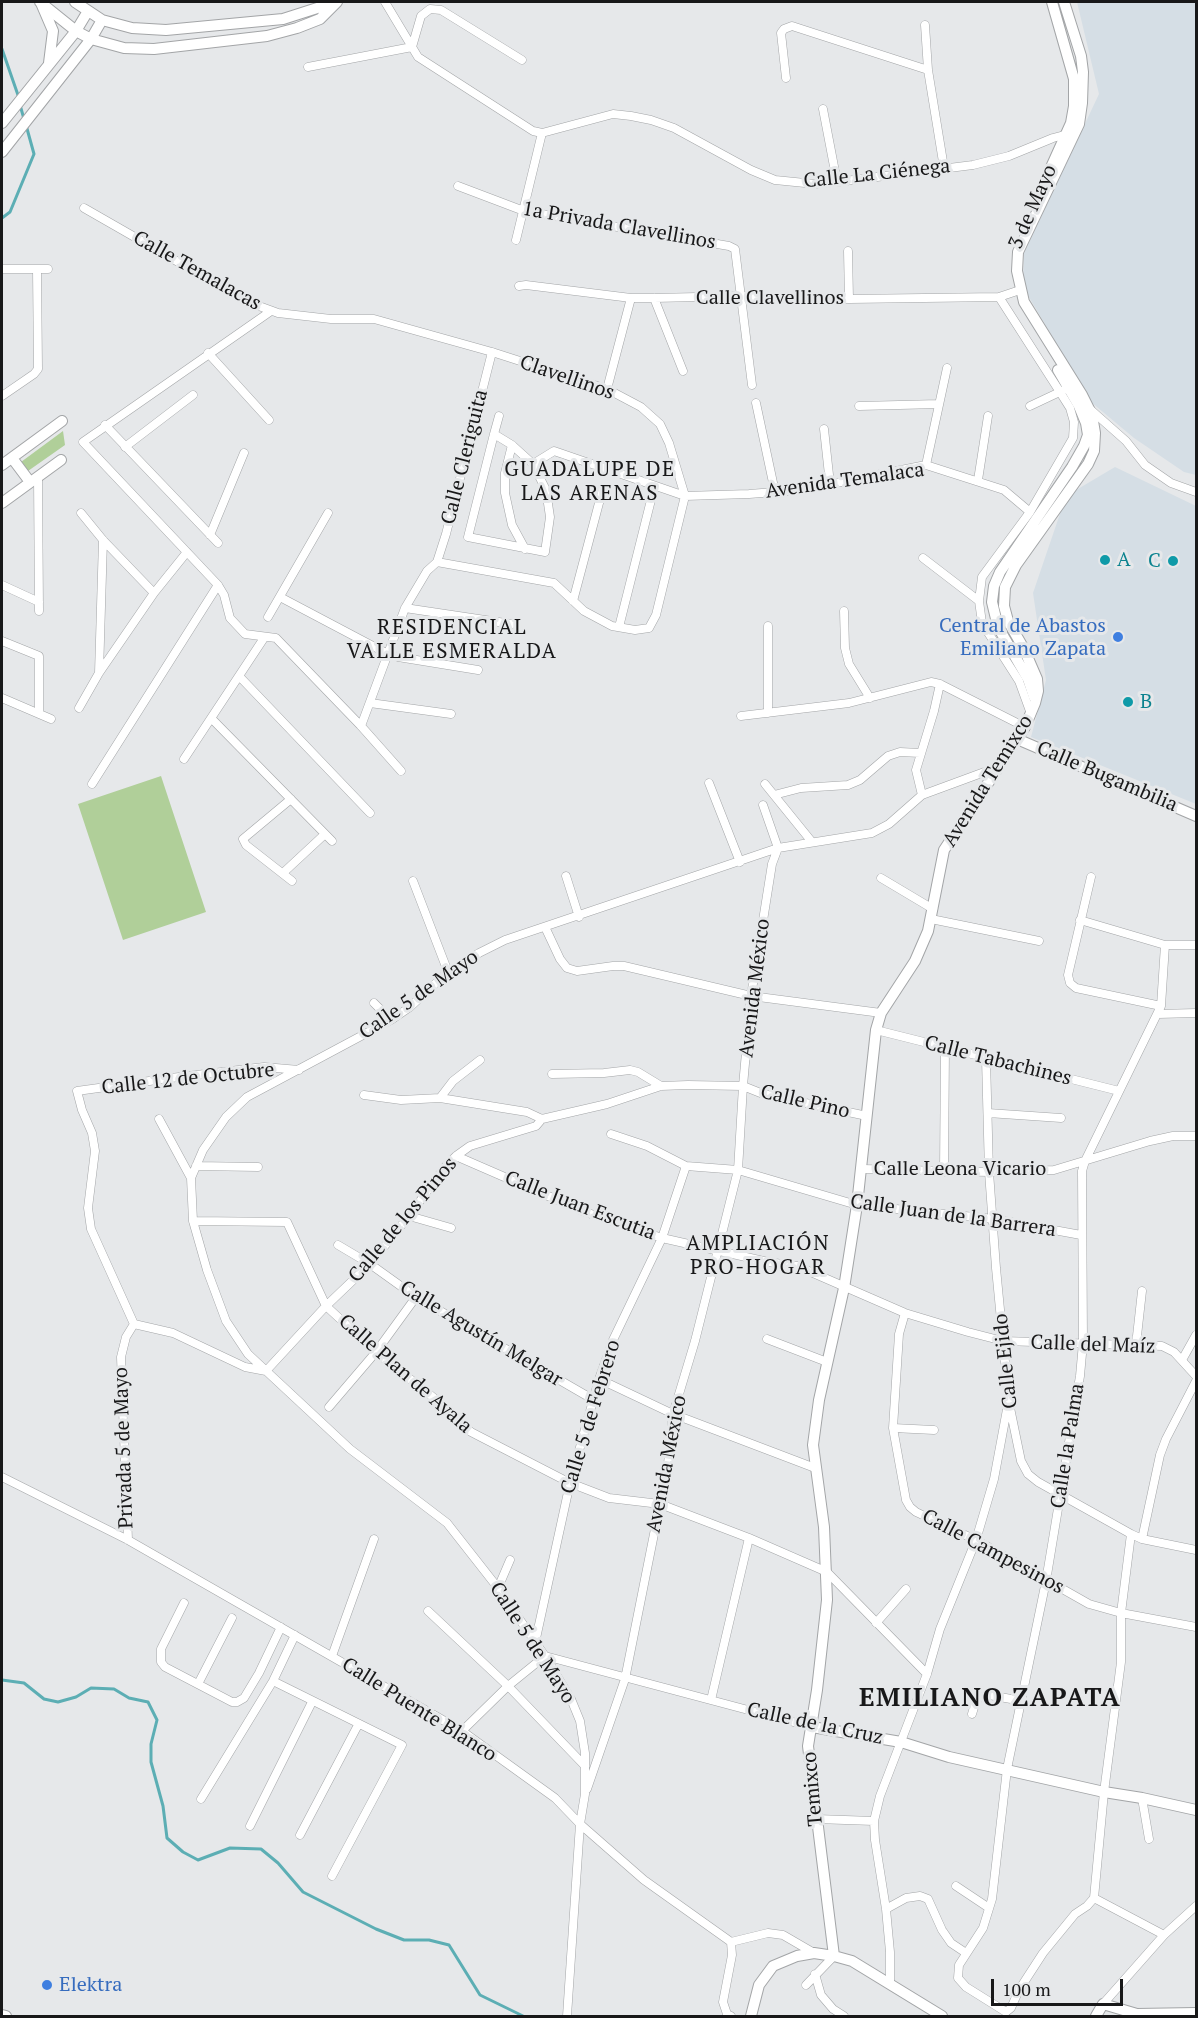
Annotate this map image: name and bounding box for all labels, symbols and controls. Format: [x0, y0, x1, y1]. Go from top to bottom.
street label: Calle La Ciénega [802, 154, 952, 194]
street label: 3 de Mayo [1004, 161, 1062, 253]
street label: 1a Privada Clavellinos [520, 197, 718, 255]
street label: Calle Temalacas [129, 226, 265, 316]
street label: Calle Clavellinos [696, 286, 844, 310]
street label: Clavellinos [517, 351, 617, 405]
street label: Calle Cleriguita [437, 387, 493, 527]
district label: GUADALUPE DE LAS ARENAS [504, 457, 676, 507]
street label: Avenida Temalaca [764, 458, 926, 504]
place label: A [1117, 548, 1131, 572]
place label: C [1148, 549, 1161, 573]
marker: A [1098, 553, 1112, 567]
marker: C [1166, 554, 1180, 568]
place label: Central de Abastos Emiliano Zapata [939, 614, 1106, 661]
district label: RESIDENCIAL VALLE ESMERALDA [347, 615, 557, 665]
marker: Central de Abastos Emiliano Zapata [1111, 630, 1125, 644]
place label: B [1140, 690, 1152, 714]
marker: B [1121, 695, 1135, 709]
street label: Avenida Temixco [938, 711, 1038, 851]
street label: Calle Bugambilia [1033, 737, 1181, 817]
street label: Avenida México [735, 917, 775, 1059]
street label: Calle 5 de Mayo [355, 945, 483, 1045]
street label: Calle Tabachines [922, 1031, 1074, 1091]
street label: Calle 12 de Octubre [100, 1058, 276, 1100]
street label: Calle Pino [758, 1080, 852, 1124]
street label: Calle de los Pinos [344, 1152, 462, 1288]
street label: Calle Leona Vicario [874, 1157, 1046, 1181]
street label: Calle Juan Escutia [501, 1166, 659, 1246]
street label: Calle Juan de la Barrera [849, 1190, 1057, 1242]
district label: AMPLIACIÓN PRO-HOGAR [686, 1231, 830, 1281]
street label: Calle Agustín Melgar [395, 1276, 567, 1392]
street label: Calle Plan de Ayala [333, 1309, 477, 1439]
street label: Calle Ejido [989, 1312, 1023, 1410]
street label: Calle del Maíz [1030, 1331, 1156, 1359]
street label: Calle 5 de Febrero [556, 1337, 626, 1497]
street label: Privada 5 de Mayo [109, 1367, 139, 1529]
street label: Calle la Palma [1046, 1382, 1090, 1510]
street label: Avenida México [642, 1393, 692, 1535]
street label: Calle Campesinos [918, 1504, 1068, 1600]
street label: Calle 5 de Mayo [484, 1578, 580, 1708]
street label: Calle Puente Blanco [337, 1653, 501, 1767]
district label: EMILIANO ZAPATA [859, 1683, 1121, 1715]
street label: Calle de la Cruz [745, 1698, 885, 1750]
street label: Temixco [798, 1751, 828, 1827]
scale bar [994, 1967, 1126, 2005]
place label: Elektra [59, 1973, 122, 1997]
text: 100 m [1002, 1977, 1051, 2001]
marker: Elektra [40, 1978, 54, 1992]

